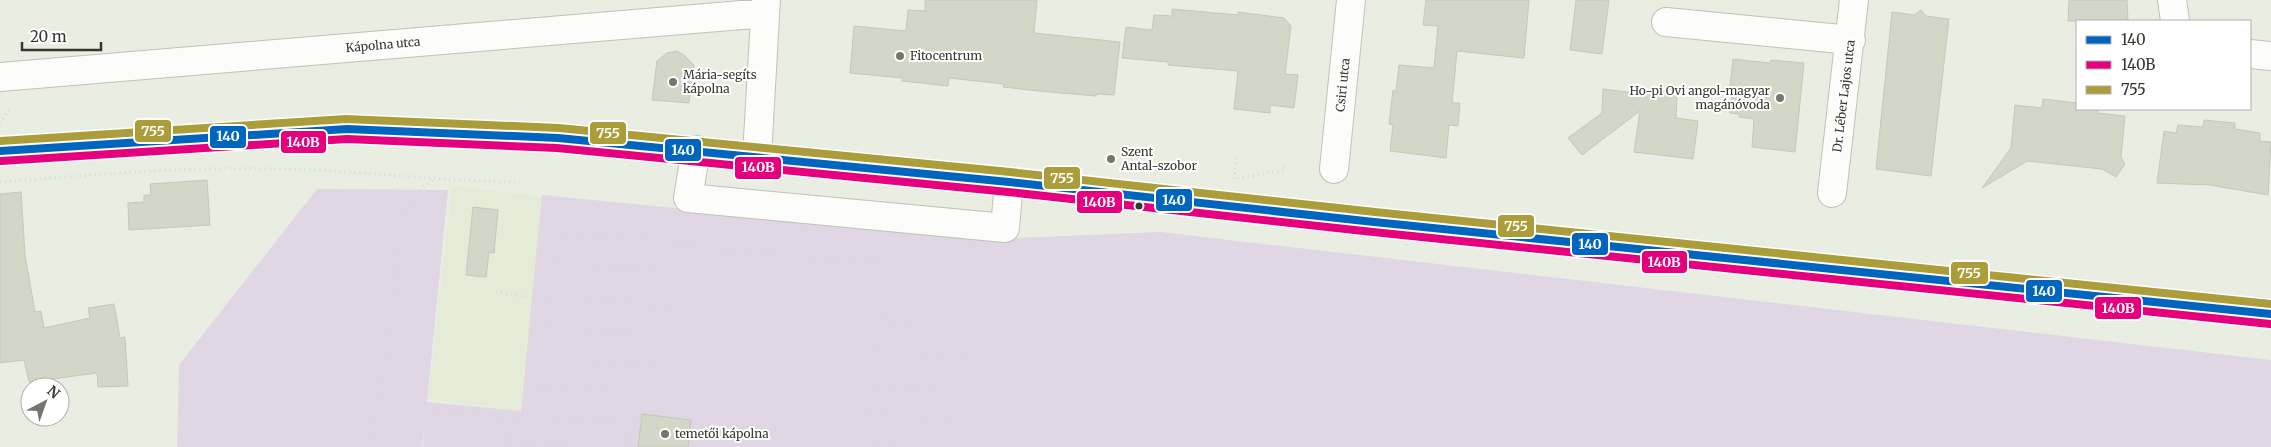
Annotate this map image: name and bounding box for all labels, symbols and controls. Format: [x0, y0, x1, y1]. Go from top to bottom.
scale bar [22, 20, 101, 52]
legend [2076, 20, 2251, 110]
text: 20 m [30, 27, 67, 46]
text: 140 [2121, 30, 2146, 49]
street label: Kápolna utca [345, 34, 421, 55]
street label: Dr. Léber Lajos utca [1829, 38, 1858, 153]
place label: Fitocentrum [910, 48, 982, 63]
marker: Fitocentrum [894, 50, 906, 62]
text: 140B [2121, 55, 2155, 74]
street label: Csiri utca [1332, 57, 1353, 113]
place label: Mária-segíts kápolna [683, 67, 757, 96]
marker: Mária-segíts kápolna [667, 76, 679, 88]
text: 755 [2121, 80, 2146, 99]
place label: Ho-pi Ovi angol-magyar magánóvoda [1629, 83, 1771, 112]
marker: Ho-pi Ovi angol-magyar magánóvoda [1774, 92, 1786, 104]
line badge: 755 [134, 119, 172, 143]
line badge: 755 [589, 121, 627, 145]
text: 755 [141, 122, 165, 140]
text: 755 [596, 124, 620, 142]
line badge: 140 [209, 125, 247, 149]
text: 140 [216, 127, 240, 145]
line badge: 140B [280, 130, 327, 154]
text: 140B [286, 133, 320, 151]
line badge: 140 [664, 138, 702, 162]
text: 140 [671, 141, 695, 159]
place label: Szent Antal-szobor [1120, 144, 1198, 173]
marker: Szent Antal-szobor [1105, 153, 1117, 165]
line badge: 140B [734, 156, 782, 180]
text: 140B [741, 158, 775, 176]
line badge: 755 [1043, 166, 1081, 190]
text: 755 [1050, 169, 1074, 187]
line badge: 140 [1155, 188, 1193, 212]
line badge: 140B [1076, 190, 1123, 214]
text: 140 [1162, 191, 1186, 209]
text: 140B [1082, 193, 1116, 211]
unlabelled marker [1134, 201, 1144, 211]
line badge: 755 [1497, 214, 1535, 238]
text: 755 [1504, 217, 1528, 235]
line badge: 140 [1571, 232, 1609, 256]
text: 140 [1578, 235, 1602, 253]
line badge: 140B [1641, 250, 1688, 274]
text: 140B [1647, 253, 1681, 271]
line badge: 755 [1950, 261, 1989, 285]
text: 755 [1957, 264, 1981, 282]
line badge: 140 [2025, 279, 2063, 303]
text: 140 [2032, 282, 2056, 300]
line badge: 140B [2094, 296, 2142, 320]
text: 140B [2101, 299, 2135, 317]
north arrow [20, 377, 70, 427]
text: N [43, 382, 64, 403]
place label: temetői kápolna [675, 426, 769, 441]
marker: temetői kápolna [659, 428, 671, 440]

